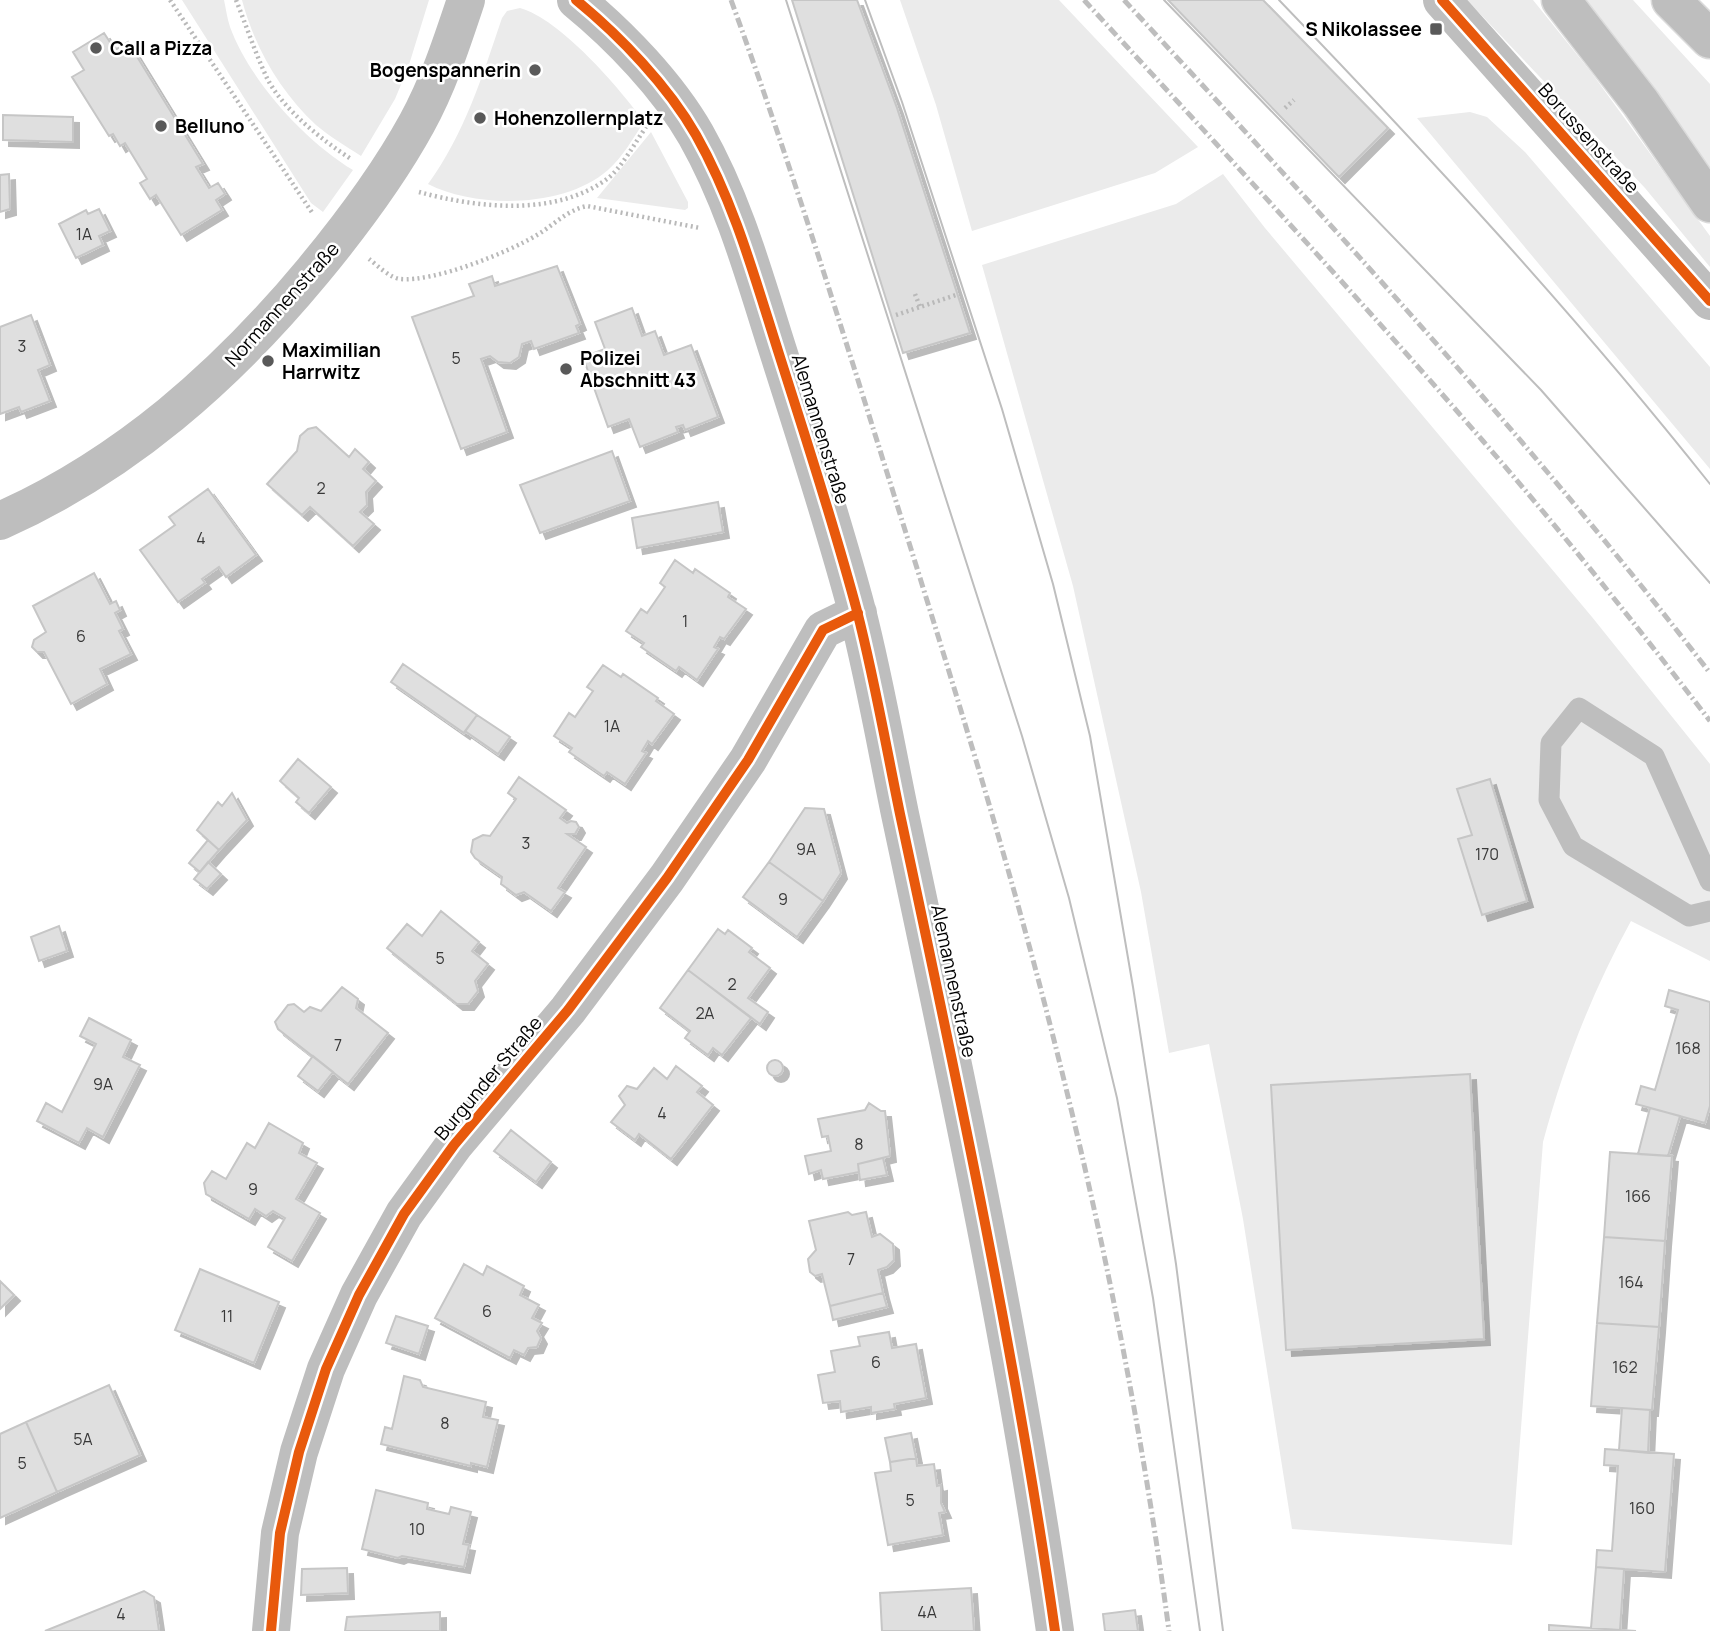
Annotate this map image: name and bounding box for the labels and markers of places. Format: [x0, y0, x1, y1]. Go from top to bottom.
place label: S Nikolassee [1305, 16, 1422, 42]
marker: S Nikolassee [1428, 21, 1444, 37]
place label: Call a Pizza [110, 35, 212, 61]
marker: Call a Pizza [88, 40, 104, 56]
place label: Bogenspannerin [370, 57, 521, 83]
marker: Bogenspannerin [527, 62, 543, 78]
place label: Hohenzollernplatz [494, 105, 663, 131]
marker: Hohenzollernplatz [472, 110, 488, 126]
place label: Belluno [175, 113, 244, 139]
marker: Belluno [153, 118, 169, 134]
place label: Maximilian Harrwitz [282, 337, 381, 385]
place label: Polizei Abschnitt 43 [580, 345, 696, 393]
marker: Maximilian Harrwitz [260, 353, 276, 369]
marker: Polizei Abschnitt 43 [558, 361, 574, 377]

